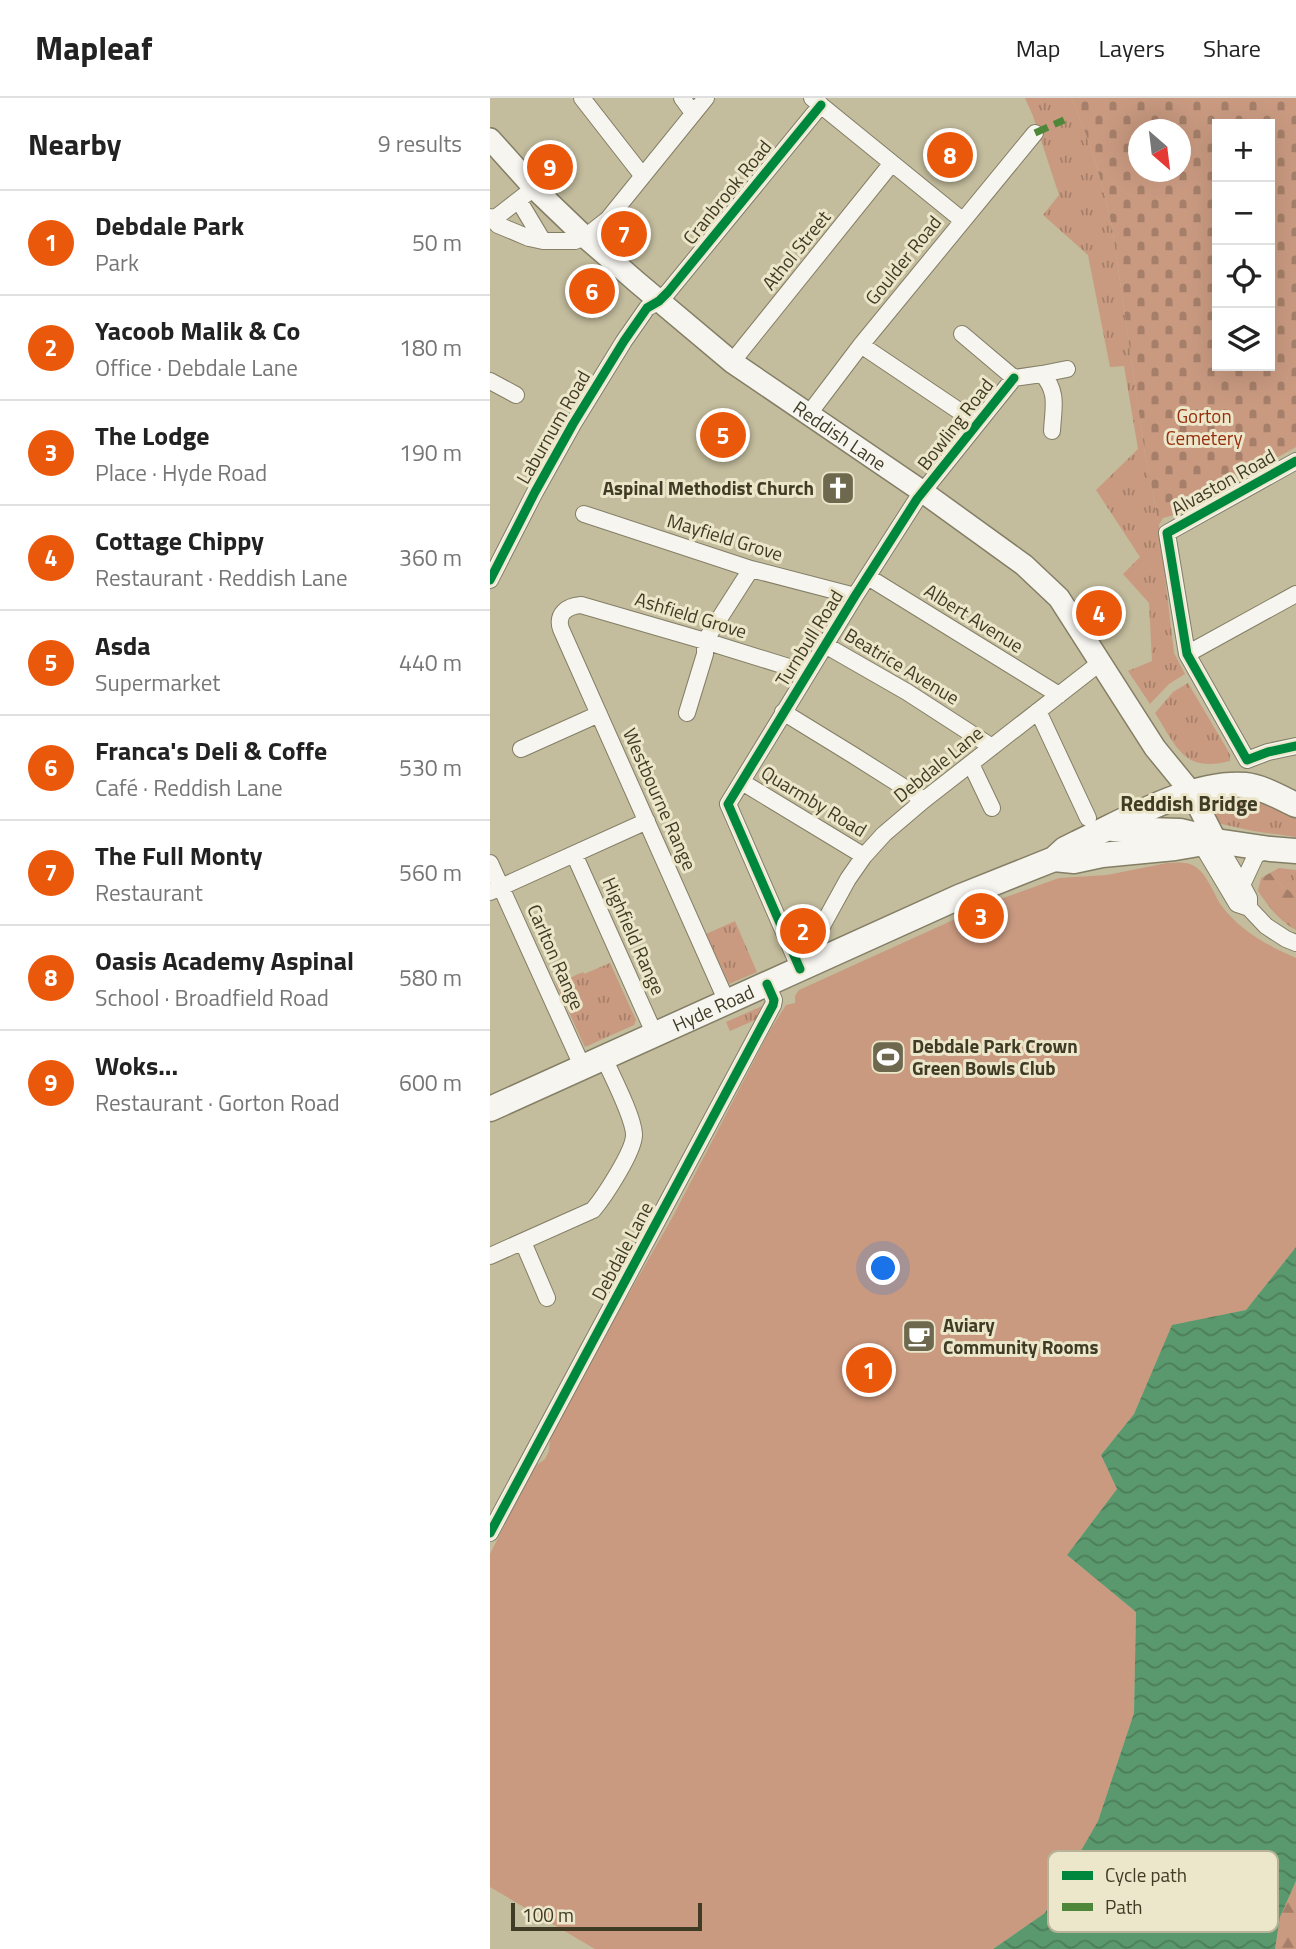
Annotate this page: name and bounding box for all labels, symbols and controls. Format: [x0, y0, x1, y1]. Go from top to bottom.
text: Mapleaf [35, 23, 153, 73]
text: Map [1016, 30, 1061, 66]
text: Layers [1099, 30, 1165, 66]
text: Share [1203, 30, 1261, 66]
north arrow [1128, 119, 1191, 182]
map controls [1212, 119, 1275, 371]
button: + [1212, 119, 1275, 182]
text: Nearby [28, 121, 121, 167]
text: 9 results [378, 126, 462, 161]
pin: 8 [927, 129, 973, 181]
street label: Cranbrook Road [675, 133, 778, 250]
pin: 9 [527, 141, 573, 193]
button: − [1212, 182, 1275, 245]
street label: Athol Street [754, 203, 837, 296]
text: Debdale Park [95, 206, 244, 245]
pin: 7 [601, 208, 647, 260]
street label: Goulder Road [857, 209, 948, 311]
text: 1 [45, 225, 57, 260]
text: 50 m [412, 225, 462, 260]
text: Park [95, 245, 139, 280]
button: locate [1212, 245, 1275, 308]
pin: 6 [569, 265, 615, 317]
button: layers [1212, 308, 1275, 371]
text: Yacoob Malik & Co [95, 311, 300, 350]
text: 2 [45, 330, 57, 365]
text: 180 m [399, 330, 462, 365]
text: Office · Debdale Lane [95, 350, 298, 385]
street label: Laburnum Road [508, 365, 597, 489]
street label: Bowling Road [909, 371, 1000, 476]
street label: Reddish Lane [788, 393, 893, 477]
park label: Gorton Cemetery [1165, 401, 1243, 452]
pin: 5 [700, 409, 746, 461]
text: The Lodge [95, 416, 210, 455]
text: 3 [45, 435, 57, 470]
text: 190 m [399, 435, 462, 470]
street label: Alvaston Road [1165, 441, 1280, 522]
text: Place · Hyde Road [95, 455, 267, 490]
church icon: Aspinal Methodist Church [819, 469, 857, 507]
place label: Aspinal Methodist Church [603, 473, 814, 502]
street label: Mayfield Grove [664, 505, 787, 568]
text: Cottage Chippy [95, 521, 264, 560]
text: 4 [45, 540, 57, 575]
text: 360 m [399, 540, 462, 575]
text: Restaurant · Reddish Lane [95, 560, 348, 595]
street label: Albert Avenue [919, 576, 1030, 660]
street label: Ashfield Grove [632, 584, 751, 645]
street label: Turnbull Road [767, 584, 850, 692]
pin: 4 [1076, 587, 1122, 639]
street label: Beatrice Avenue [839, 620, 965, 711]
text: Asda [95, 626, 150, 665]
text: 5 [45, 645, 57, 680]
text: 440 m [399, 645, 462, 680]
text: Supermarket [95, 665, 220, 700]
street label: Debdale Lane [887, 718, 989, 809]
street label: Westbourne Range [616, 723, 705, 875]
text: Franca's Deli & Coffe [95, 731, 327, 770]
text: 6 [45, 750, 57, 785]
text: 530 m [399, 750, 462, 785]
street label: Quarmby Road [756, 758, 873, 844]
text: Café · Reddish Lane [95, 770, 283, 805]
district label: Reddish Bridge [1120, 787, 1258, 819]
text: The Full Monty [95, 836, 262, 875]
text: 7 [45, 855, 57, 890]
text: 560 m [399, 855, 462, 890]
street label: Highfield Range [596, 872, 673, 999]
text: Restaurant [95, 875, 203, 910]
pin: 3 [958, 890, 1004, 942]
street label: Carlton Range [520, 899, 593, 1014]
pin: 2 [780, 905, 826, 957]
text: Oasis Academy Aspinal [95, 941, 354, 980]
text: 8 [45, 960, 57, 995]
text: 580 m [399, 960, 462, 995]
street label: Hyde Road [667, 977, 759, 1039]
text: School · Broadfield Road [95, 980, 329, 1015]
place label: Debdale Park Crown Green Bowls Club [912, 1031, 1078, 1082]
sports icon: Debdale Park Crown Green Bowls Club [869, 1038, 907, 1076]
text: Woks... [95, 1046, 178, 1085]
text: 9 [45, 1065, 57, 1100]
text: 600 m [399, 1065, 462, 1100]
text: Restaurant · Gorton Road [95, 1085, 340, 1120]
street label: Debdale Lane [583, 1196, 660, 1305]
your location [866, 1251, 900, 1285]
place label: Aviary Community Rooms [943, 1310, 1098, 1361]
cafe icon: Aviary Community Rooms [900, 1317, 938, 1355]
pin: 1 [846, 1344, 892, 1396]
legend [1048, 1851, 1278, 1932]
text: Cycle path [1105, 1860, 1187, 1889]
text: Path [1105, 1892, 1143, 1921]
scale bar [511, 1900, 702, 1932]
text: 100 m [522, 1900, 574, 1929]

